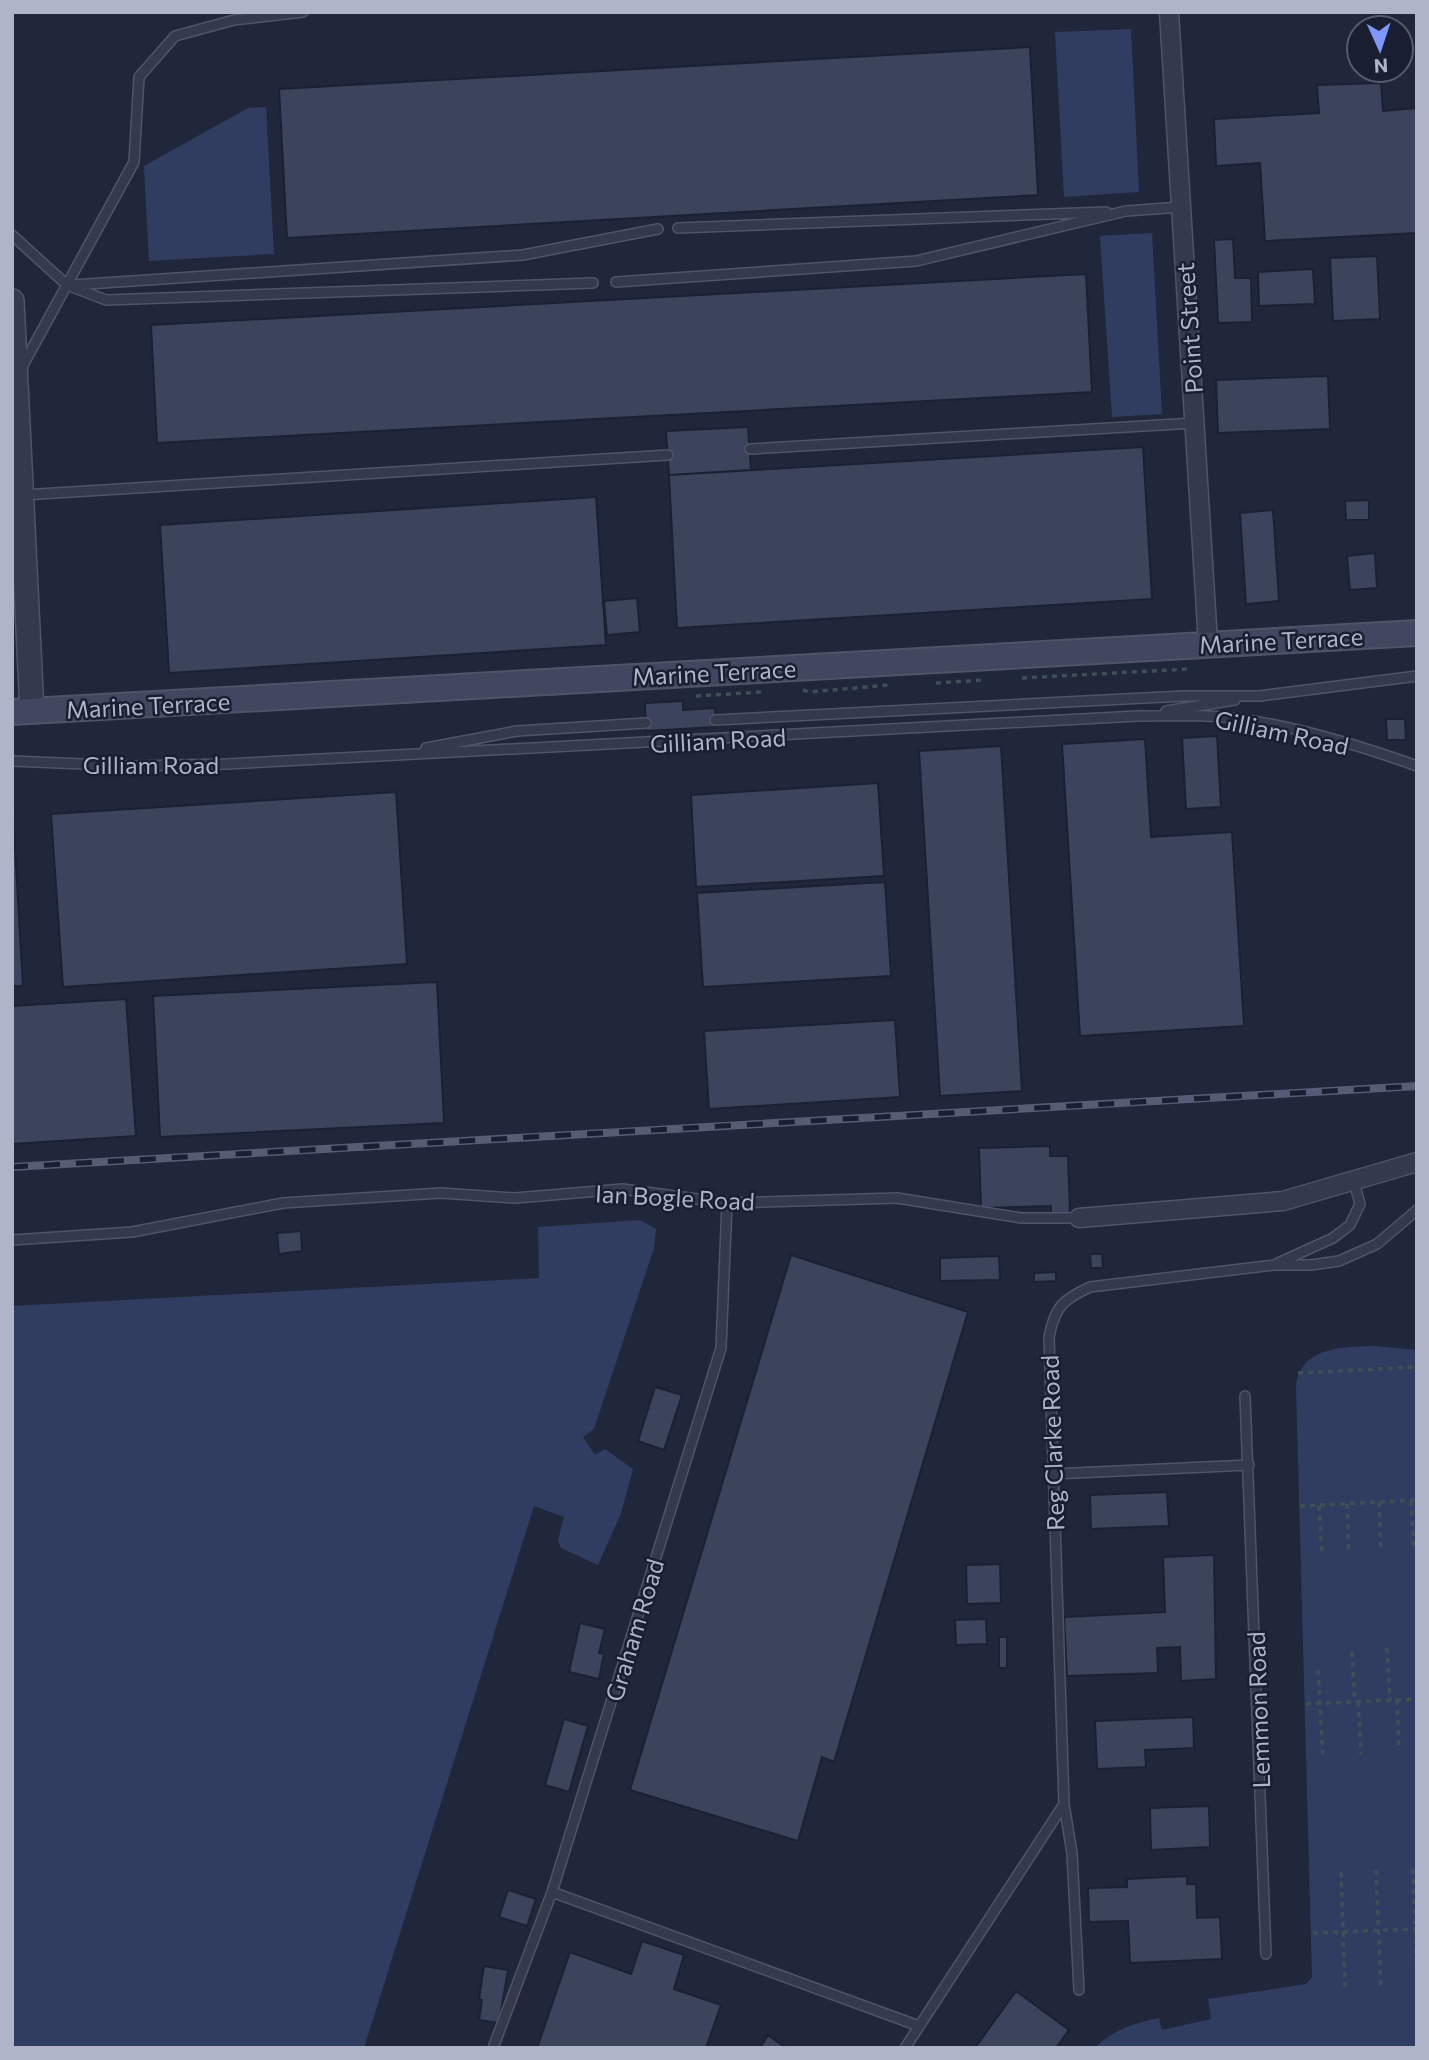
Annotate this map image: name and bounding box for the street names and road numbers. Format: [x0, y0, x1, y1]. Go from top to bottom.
street label: Point Street [1170, 261, 1208, 394]
street label: Marine Terrace [1198, 621, 1364, 659]
street label: Marine Terrace [631, 653, 797, 691]
street label: Marine Terrace [65, 686, 231, 724]
street label: Gilliam Road [1212, 704, 1352, 760]
street label: Gilliam Road [649, 722, 787, 758]
street label: Gilliam Road [83, 750, 219, 779]
street label: Ian Bogle Road [594, 1178, 756, 1216]
street label: Reg Clarke Road [1034, 1355, 1070, 1531]
street label: Graham Road [599, 1555, 669, 1705]
street label: Lemmon Road [1241, 1631, 1275, 1789]

